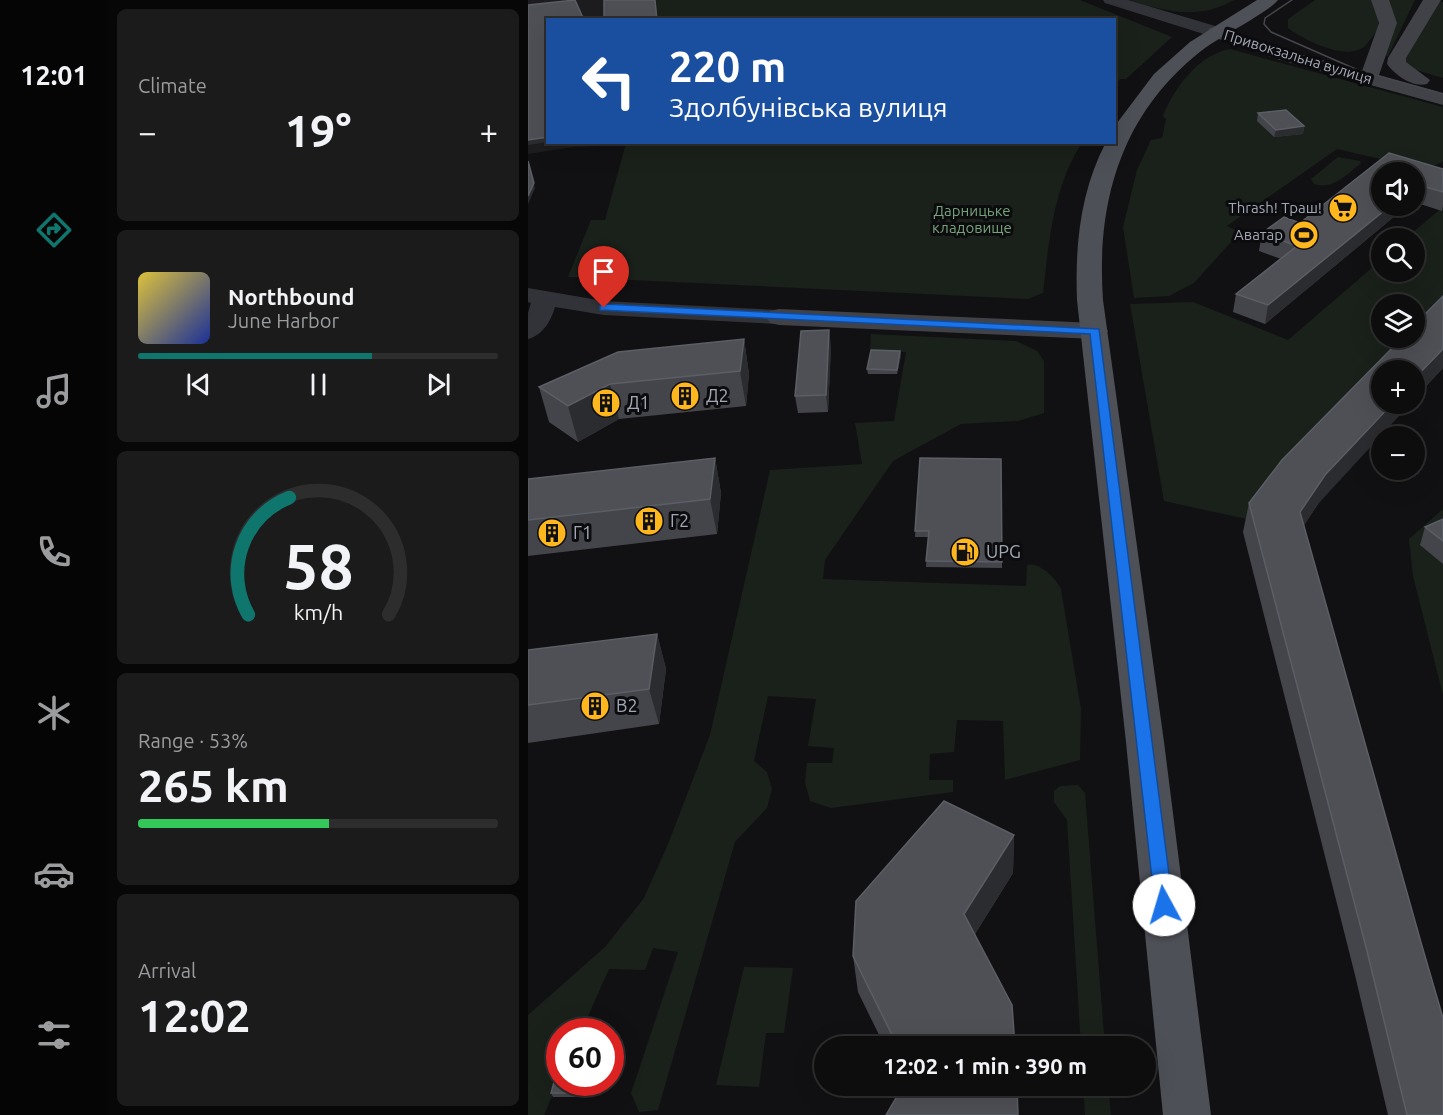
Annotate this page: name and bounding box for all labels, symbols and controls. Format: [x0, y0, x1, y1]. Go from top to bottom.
street label: Привокзальна вулиця [1222, 26, 1374, 87]
icon: left [570, 42, 648, 120]
text: 220 m [669, 43, 786, 90]
text: 12:01 [20, 60, 88, 90]
text: Climate [138, 74, 207, 97]
text: Здолбунівська вулиця [669, 92, 948, 122]
text: 19° [285, 105, 351, 156]
text: − [138, 113, 157, 150]
text: + [479, 113, 498, 150]
map controls [1371, 162, 1425, 480]
button: sound [1371, 162, 1425, 216]
supermarket icon: Thrash! Траш! [1327, 192, 1359, 224]
place label: Thrash! Траш! [1228, 199, 1322, 216]
park label: Дарницьке кладовище [932, 202, 1012, 236]
icon: directions [33, 209, 75, 251]
sports icon: Аватар [1288, 219, 1320, 251]
place label: Аватар [1234, 226, 1283, 243]
button: search [1371, 228, 1425, 282]
pin [578, 246, 629, 308]
icon: arrive [587, 255, 620, 288]
text: Northbound [228, 284, 354, 309]
button: layers [1371, 294, 1425, 348]
text: June Harbor [228, 309, 339, 332]
button: + [1371, 360, 1425, 414]
icon: previous [182, 368, 215, 401]
icon: pause [302, 368, 335, 401]
icon: next [422, 368, 455, 401]
icon: music [33, 370, 75, 412]
building icon: Д2 [669, 380, 701, 412]
place label: Д2 [706, 385, 729, 405]
building icon: Д1 [590, 387, 622, 419]
place label: Д1 [627, 392, 650, 412]
button: − [1371, 426, 1425, 480]
building icon: Г2 [633, 505, 665, 537]
place label: Г2 [670, 510, 689, 530]
building icon: Г1 [536, 517, 568, 549]
place label: Г1 [573, 522, 592, 542]
icon: phone [33, 531, 75, 573]
text: 58 [283, 531, 353, 601]
fuel station icon: UPG [949, 536, 981, 568]
place label: UPG [986, 541, 1021, 561]
text: km/h [293, 600, 343, 624]
building icon: В2 [579, 690, 611, 722]
icon: climate [33, 692, 75, 734]
place label: В2 [616, 695, 638, 715]
text: Range · 53% [138, 729, 248, 752]
text: 265 km [138, 760, 289, 811]
icon: car [33, 853, 75, 895]
position arrow [1132, 873, 1196, 937]
text: Arrival [138, 959, 196, 982]
text: 12:02 [138, 990, 251, 1041]
icon: filters [33, 1014, 75, 1056]
speed limit sign: 60 [546, 1018, 624, 1096]
text: 12:02 · 1 min · 390 m [883, 1053, 1087, 1078]

